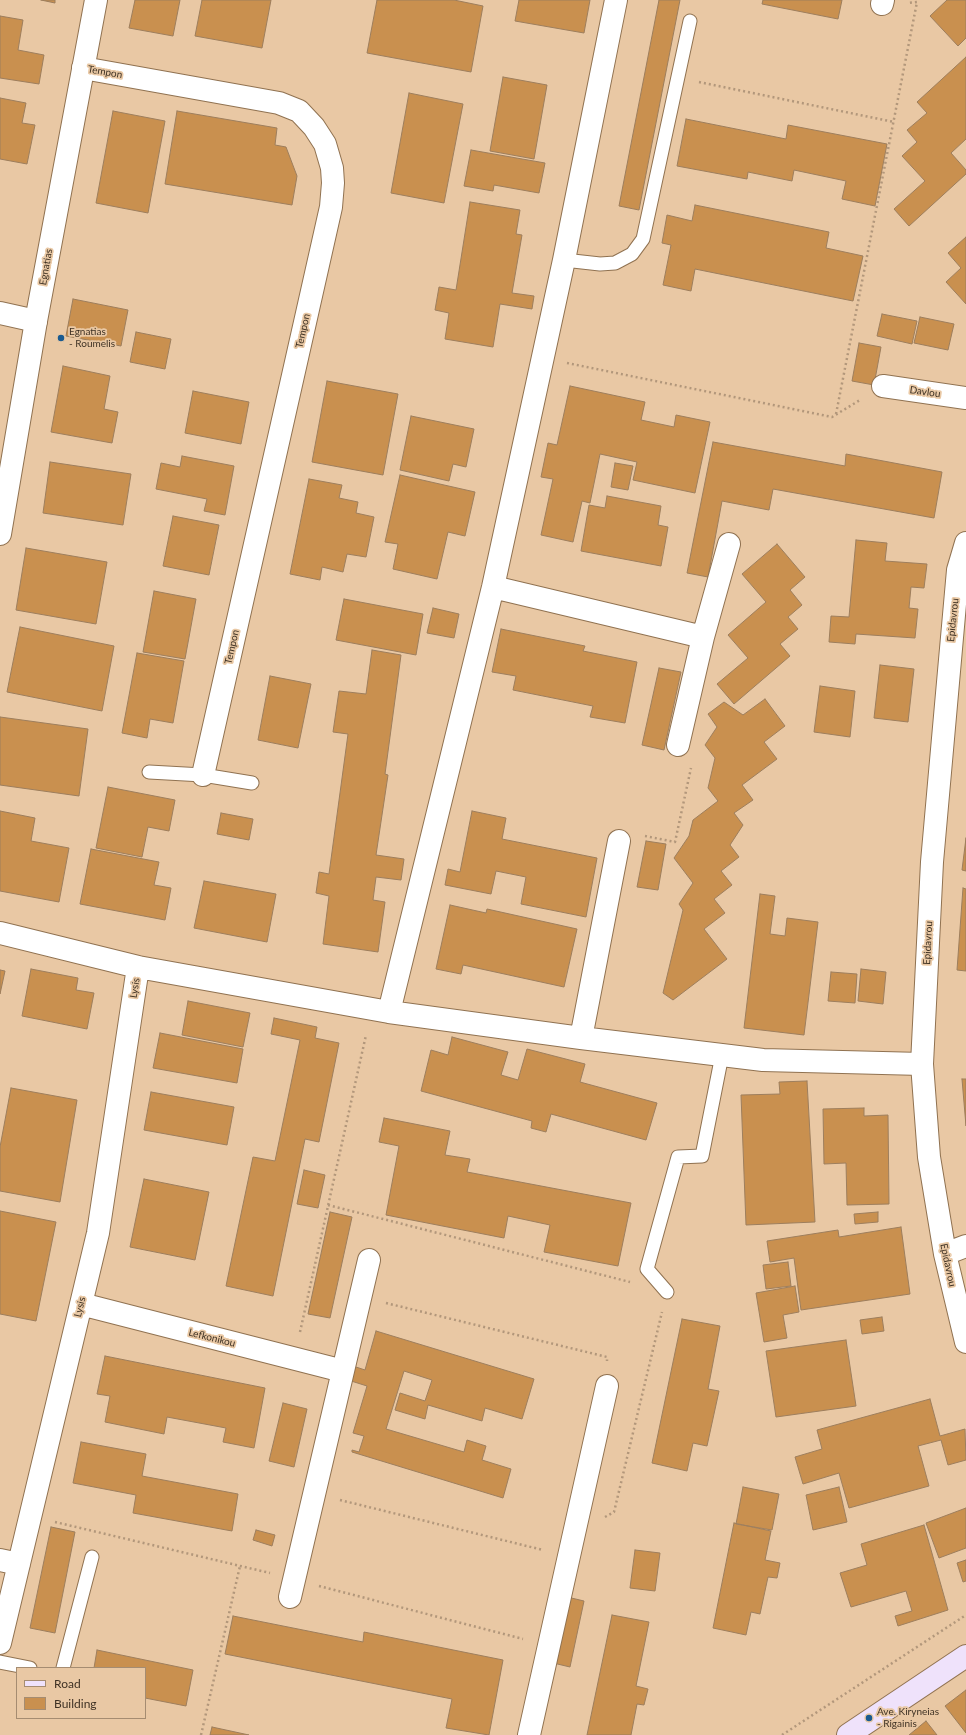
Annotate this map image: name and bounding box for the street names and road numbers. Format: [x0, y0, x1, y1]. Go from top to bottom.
street label: Tempon [87, 63, 123, 81]
street label: Egnatias [37, 248, 55, 286]
street label: Tempon [293, 313, 313, 349]
street label: Davlou [909, 384, 941, 400]
street label: Epidavrou [945, 598, 961, 642]
street label: Tempon [222, 629, 242, 665]
street label: Epidavrou [921, 921, 935, 965]
street label: Lysis [127, 977, 143, 999]
street label: Epidavrou [938, 1242, 958, 1288]
street label: Lysis [72, 1296, 88, 1318]
street label: Lefkonikou [187, 1326, 237, 1350]

